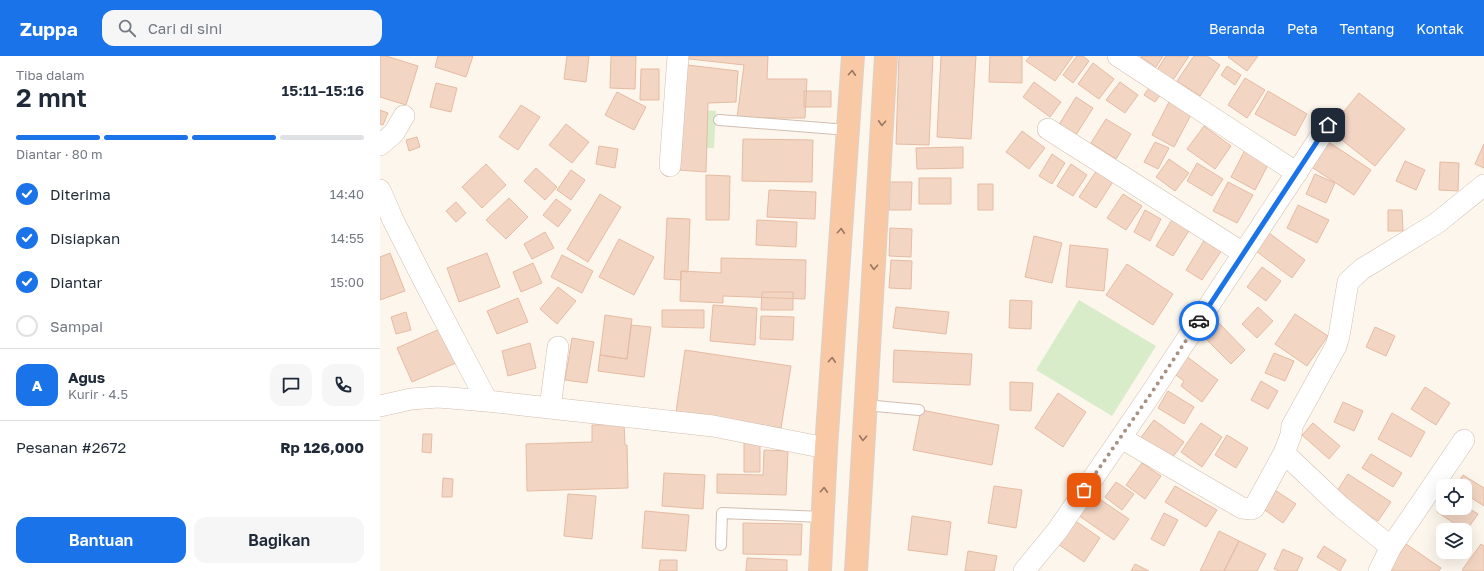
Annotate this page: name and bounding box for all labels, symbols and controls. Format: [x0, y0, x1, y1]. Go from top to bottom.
search box [102, 10, 382, 46]
text: Zuppa [20, 17, 78, 40]
icon: search [116, 17, 138, 39]
text: Cari di sini [148, 19, 222, 37]
text: Beranda [1209, 20, 1265, 37]
text: Peta [1287, 20, 1318, 37]
text: Tentang [1340, 20, 1394, 37]
text: Kontak [1416, 20, 1464, 37]
text: Tiba dalam [16, 67, 84, 83]
one-way arrow [847, 70, 856, 76]
text: 15:11–15:16 [282, 81, 364, 99]
text: 2 mnt [16, 82, 87, 113]
pin [1311, 108, 1345, 142]
icon: home [1317, 114, 1339, 136]
one-way arrow [878, 120, 886, 126]
text: Diantar · 80 m [16, 146, 103, 162]
icon: check [16, 183, 38, 205]
text: Diterima [50, 185, 111, 203]
text: 14:40 [330, 186, 364, 202]
icon: check [16, 227, 38, 249]
one-way arrow [836, 228, 845, 234]
text: Disiapkan [50, 229, 120, 247]
text: 14:55 [331, 230, 364, 246]
one-way arrow [869, 264, 878, 270]
icon: check [16, 271, 38, 293]
text: Diantar [50, 273, 102, 291]
text: 15:00 [330, 274, 364, 290]
courier [1179, 301, 1219, 341]
icon: car [1188, 310, 1210, 332]
text: Sampai [50, 317, 103, 335]
one-way arrow [828, 357, 837, 363]
button: chat [270, 364, 312, 406]
button: phone [322, 364, 364, 406]
text: Agus [68, 368, 105, 386]
text: A [32, 376, 42, 394]
text: Kurir · 4.5 [68, 386, 128, 402]
one-way arrow [859, 435, 868, 441]
text: Pesanan #2672 [16, 438, 126, 456]
text: Rp 126,000 [280, 438, 364, 456]
pin [1067, 473, 1101, 507]
icon: bag [1073, 479, 1095, 501]
map controls [1436, 479, 1472, 559]
button: locate [1436, 479, 1472, 515]
one-way arrow [820, 487, 828, 493]
button: Bantuan [16, 517, 186, 563]
button: Bagikan [194, 517, 364, 563]
button: layers [1436, 523, 1472, 559]

